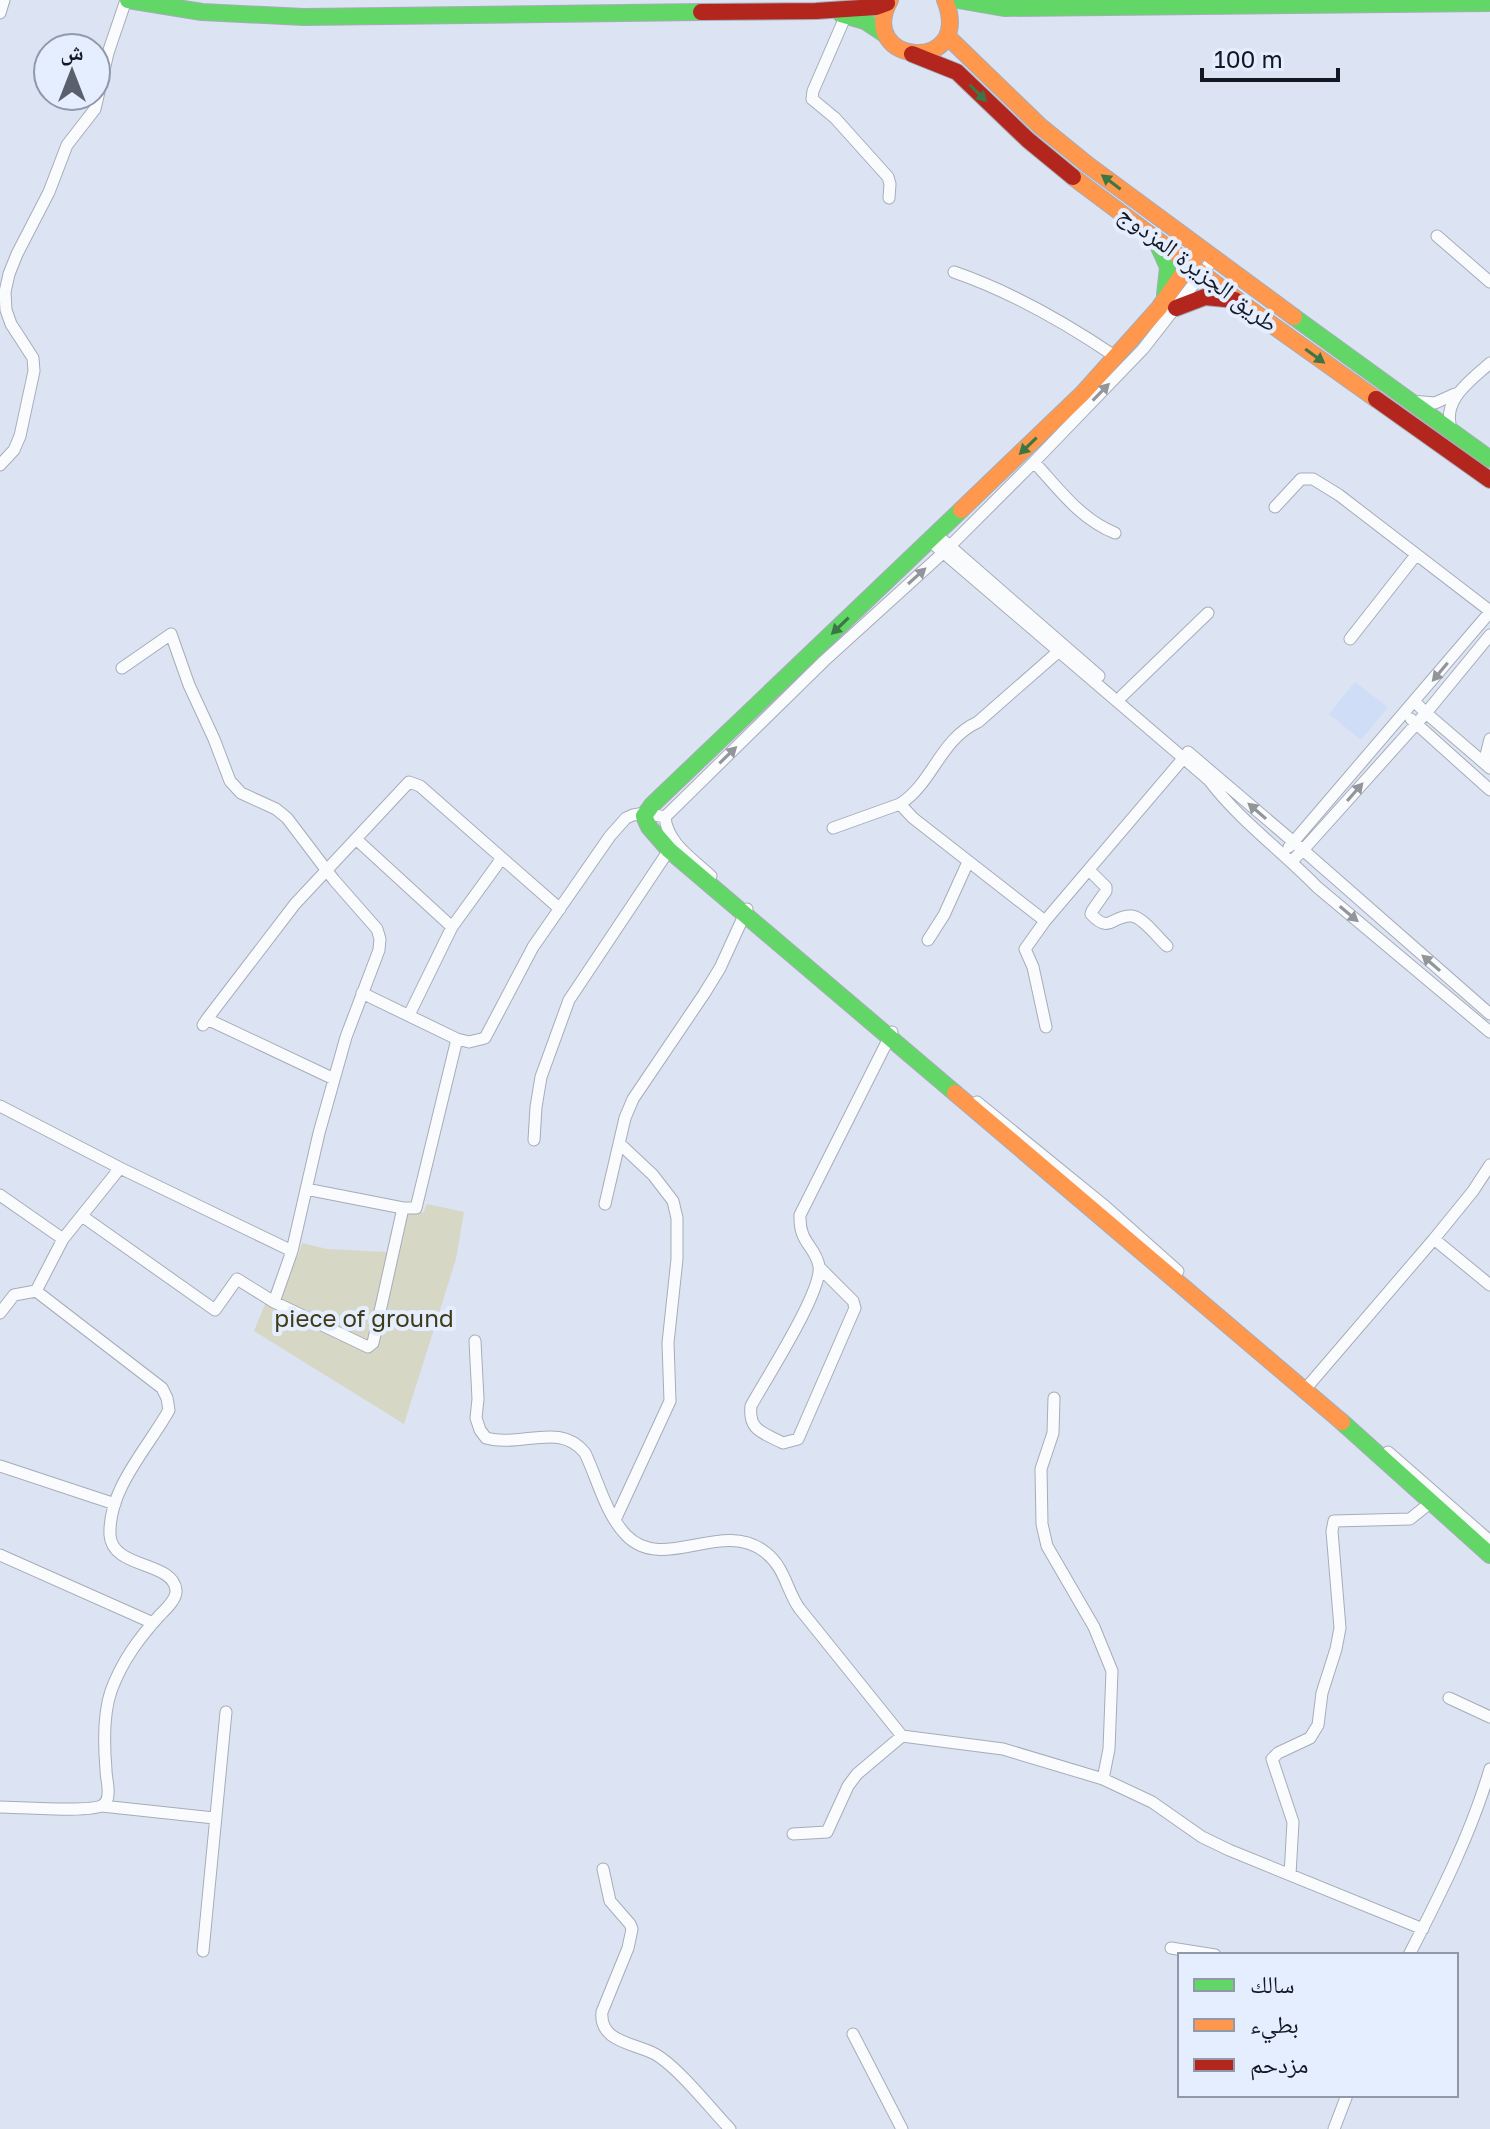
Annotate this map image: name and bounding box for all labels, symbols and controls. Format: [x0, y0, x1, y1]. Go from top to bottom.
north arrow [32, 32, 112, 112]
scale bar [1202, 32, 1338, 82]
text: ش [60, 38, 84, 66]
text: 100 m [1214, 44, 1283, 73]
one-way arrow [968, 83, 987, 102]
one-way arrow [1100, 174, 1121, 190]
street label: طريق الجزيرة المزدوج [1112, 198, 1284, 339]
one-way arrow [1305, 348, 1326, 363]
one-way arrow [1092, 383, 1110, 402]
one-way arrow [1019, 437, 1038, 455]
one-way arrow [908, 568, 927, 586]
one-way arrow [831, 616, 850, 635]
one-way arrow [1432, 662, 1449, 682]
one-way arrow [718, 746, 737, 764]
one-way arrow [1346, 782, 1363, 802]
one-way arrow [1247, 803, 1267, 820]
one-way arrow [1339, 905, 1359, 922]
one-way arrow [1422, 955, 1442, 972]
park label: piece of ground [274, 1303, 454, 1332]
legend [1178, 1953, 1458, 2097]
text: سالك [1250, 1969, 1295, 1998]
text: بطيء [1250, 2009, 1299, 2044]
text: مزدحم [1250, 2049, 1309, 2081]

